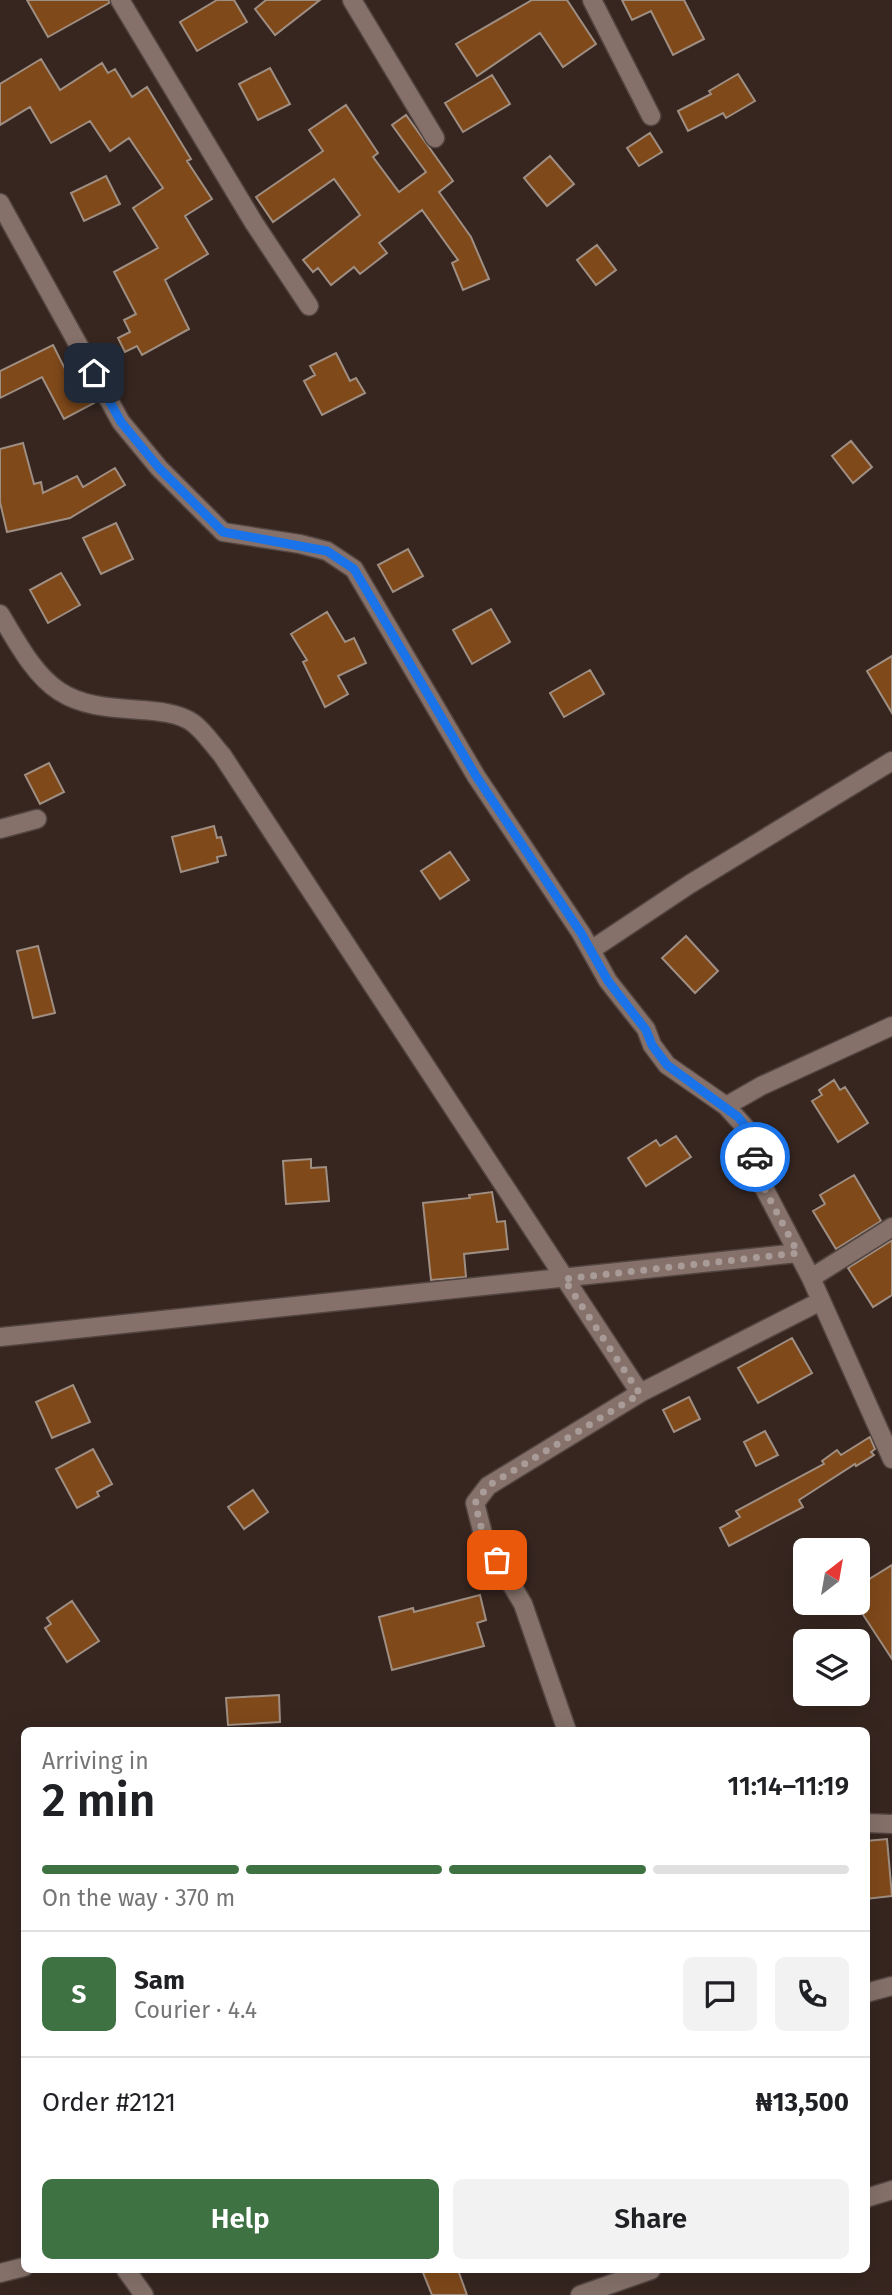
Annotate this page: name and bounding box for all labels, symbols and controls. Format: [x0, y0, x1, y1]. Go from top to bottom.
pin [64, 343, 124, 403]
icon: home [75, 354, 113, 392]
courier [720, 1122, 790, 1192]
icon: car [736, 1138, 774, 1176]
pin [467, 1530, 527, 1590]
north arrow [793, 1538, 870, 1615]
map controls [793, 1538, 870, 1706]
icon: bag [478, 1541, 516, 1579]
button: layers [793, 1629, 870, 1706]
text: Arriving in [42, 1747, 149, 1775]
text: 11:14–11:19 [728, 1771, 849, 1802]
text: 2 min [42, 1773, 155, 1828]
text: On the way · 370 m [42, 1884, 235, 1912]
button: chat [683, 1957, 757, 2031]
button: phone [775, 1957, 849, 2031]
text: Sam [134, 1965, 185, 1996]
text: S [72, 1979, 86, 2010]
text: Courier · 4.4 [134, 1996, 257, 2024]
text: Order #2121 [42, 2087, 176, 2118]
text: ₦13,500 [756, 2087, 849, 2118]
button: Help [42, 2179, 439, 2259]
button: Share [453, 2179, 849, 2259]

